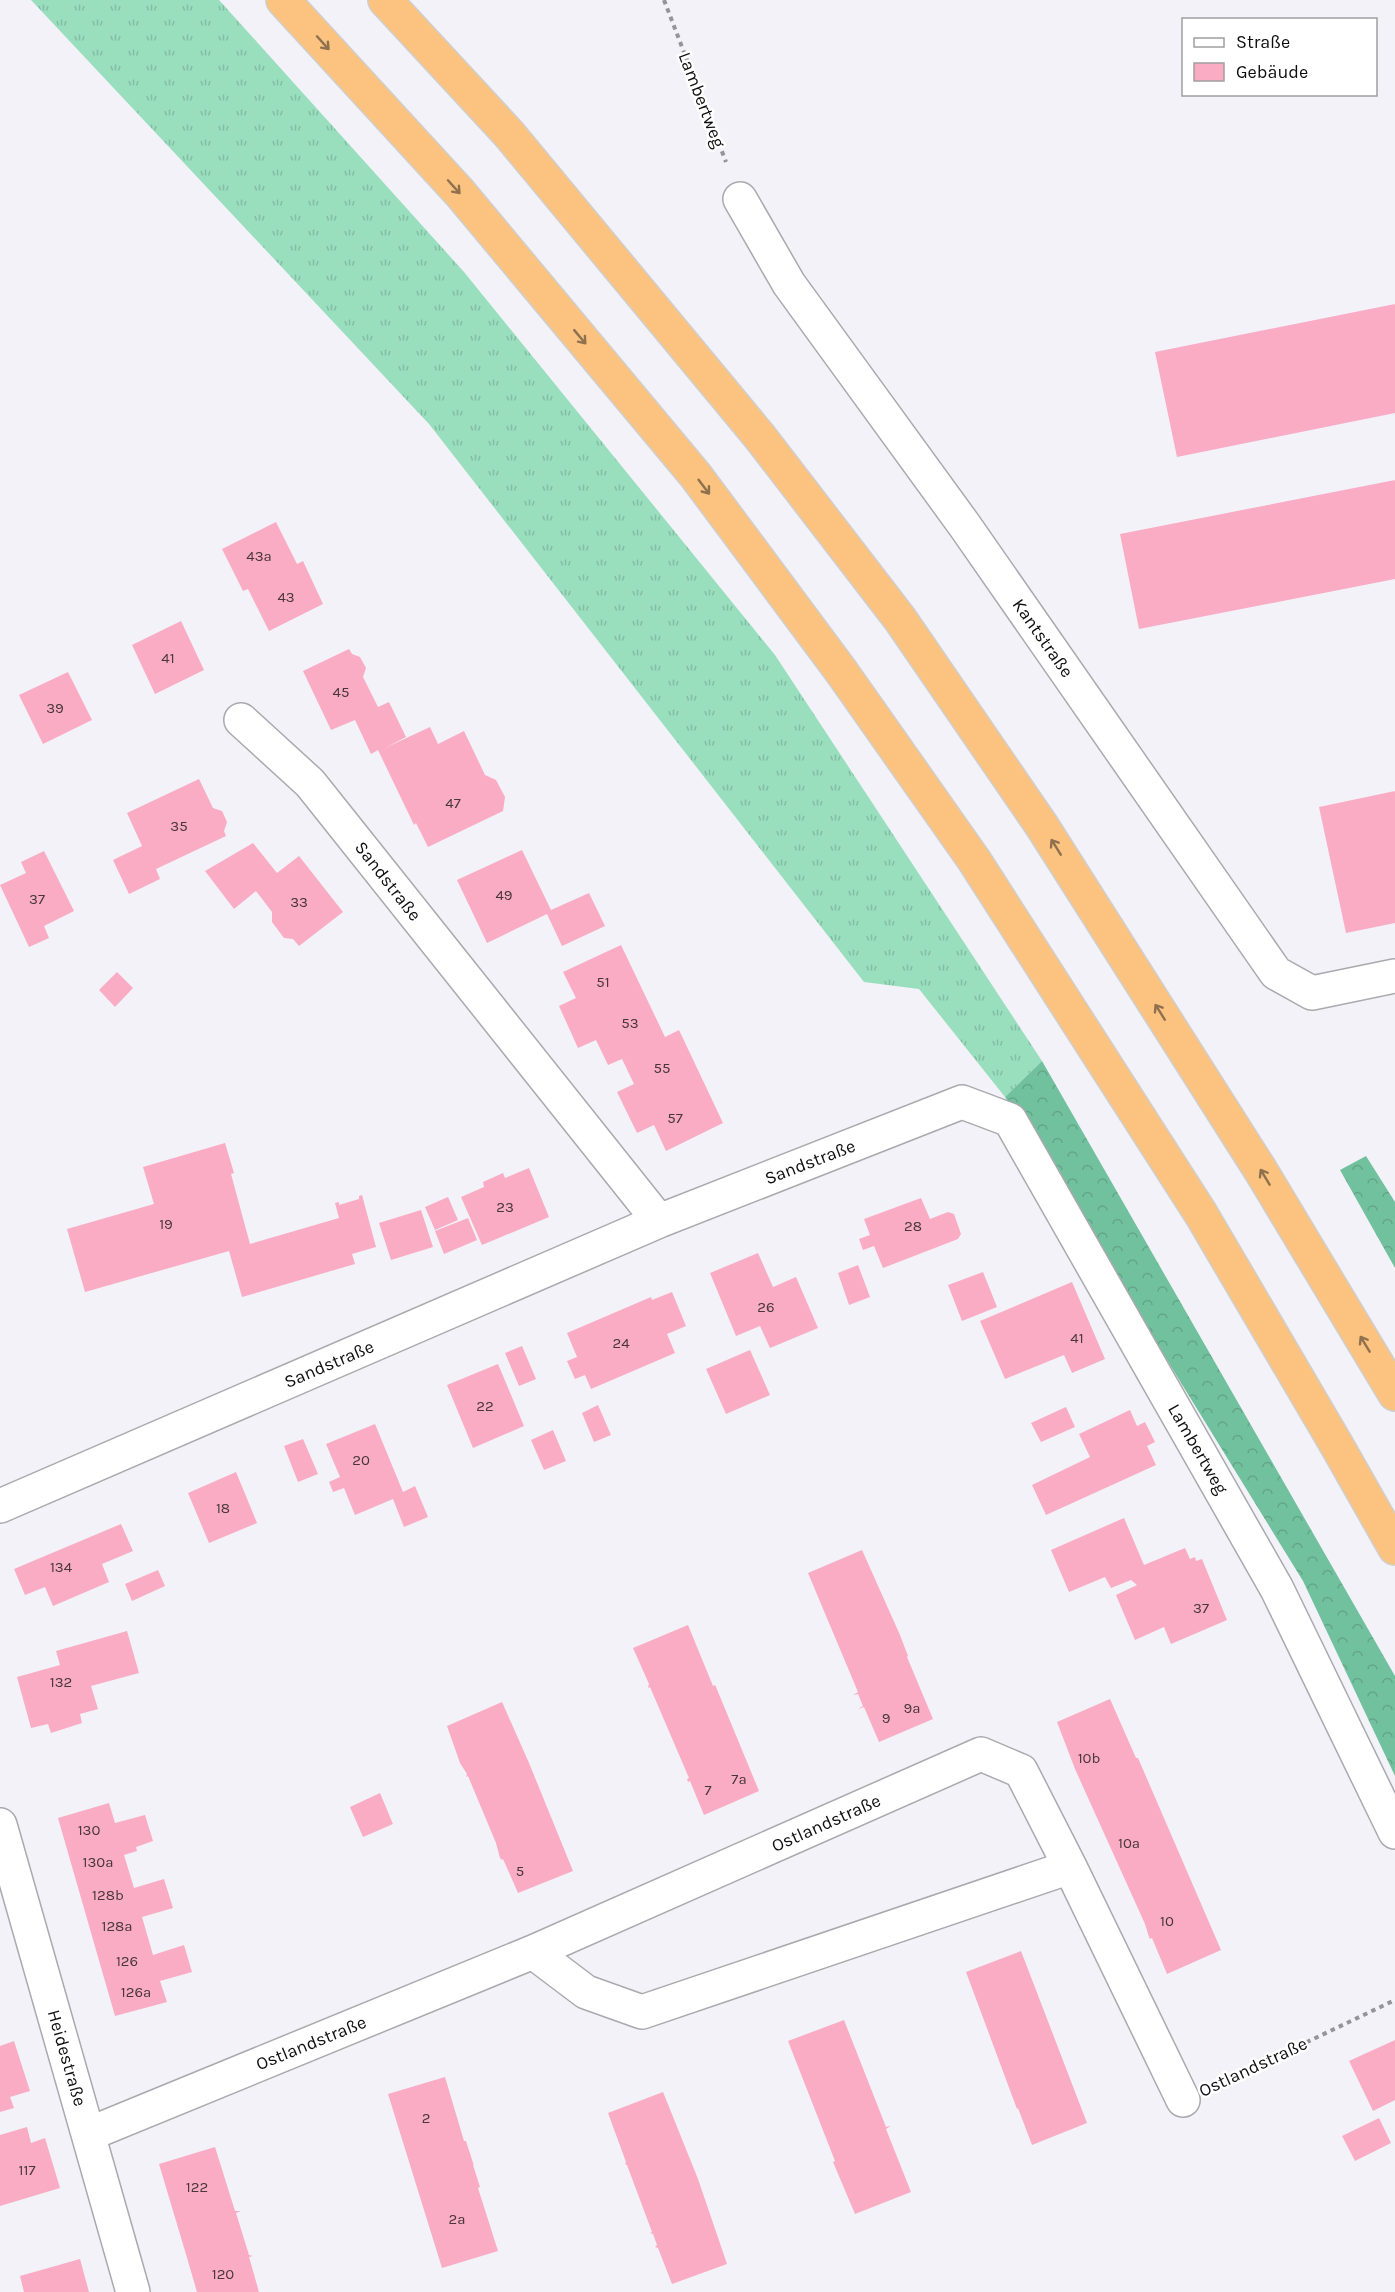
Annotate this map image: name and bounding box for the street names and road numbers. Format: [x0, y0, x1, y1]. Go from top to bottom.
street label: Lambertweg [674, 49, 730, 151]
street label: Kantstraße [1008, 594, 1078, 682]
street label: Sandstraße [350, 837, 426, 925]
street label: Sandstraße [762, 1135, 858, 1189]
street label: Sandstraße [281, 1335, 377, 1393]
street label: Lambertweg [1163, 1400, 1233, 1498]
street label: Ostlandstraße [768, 1789, 884, 1857]
street label: Heidestraße [43, 2007, 91, 2109]
street label: Ostlandstraße [253, 2011, 369, 2075]
street label: Ostlandstraße [1195, 2032, 1311, 2102]

